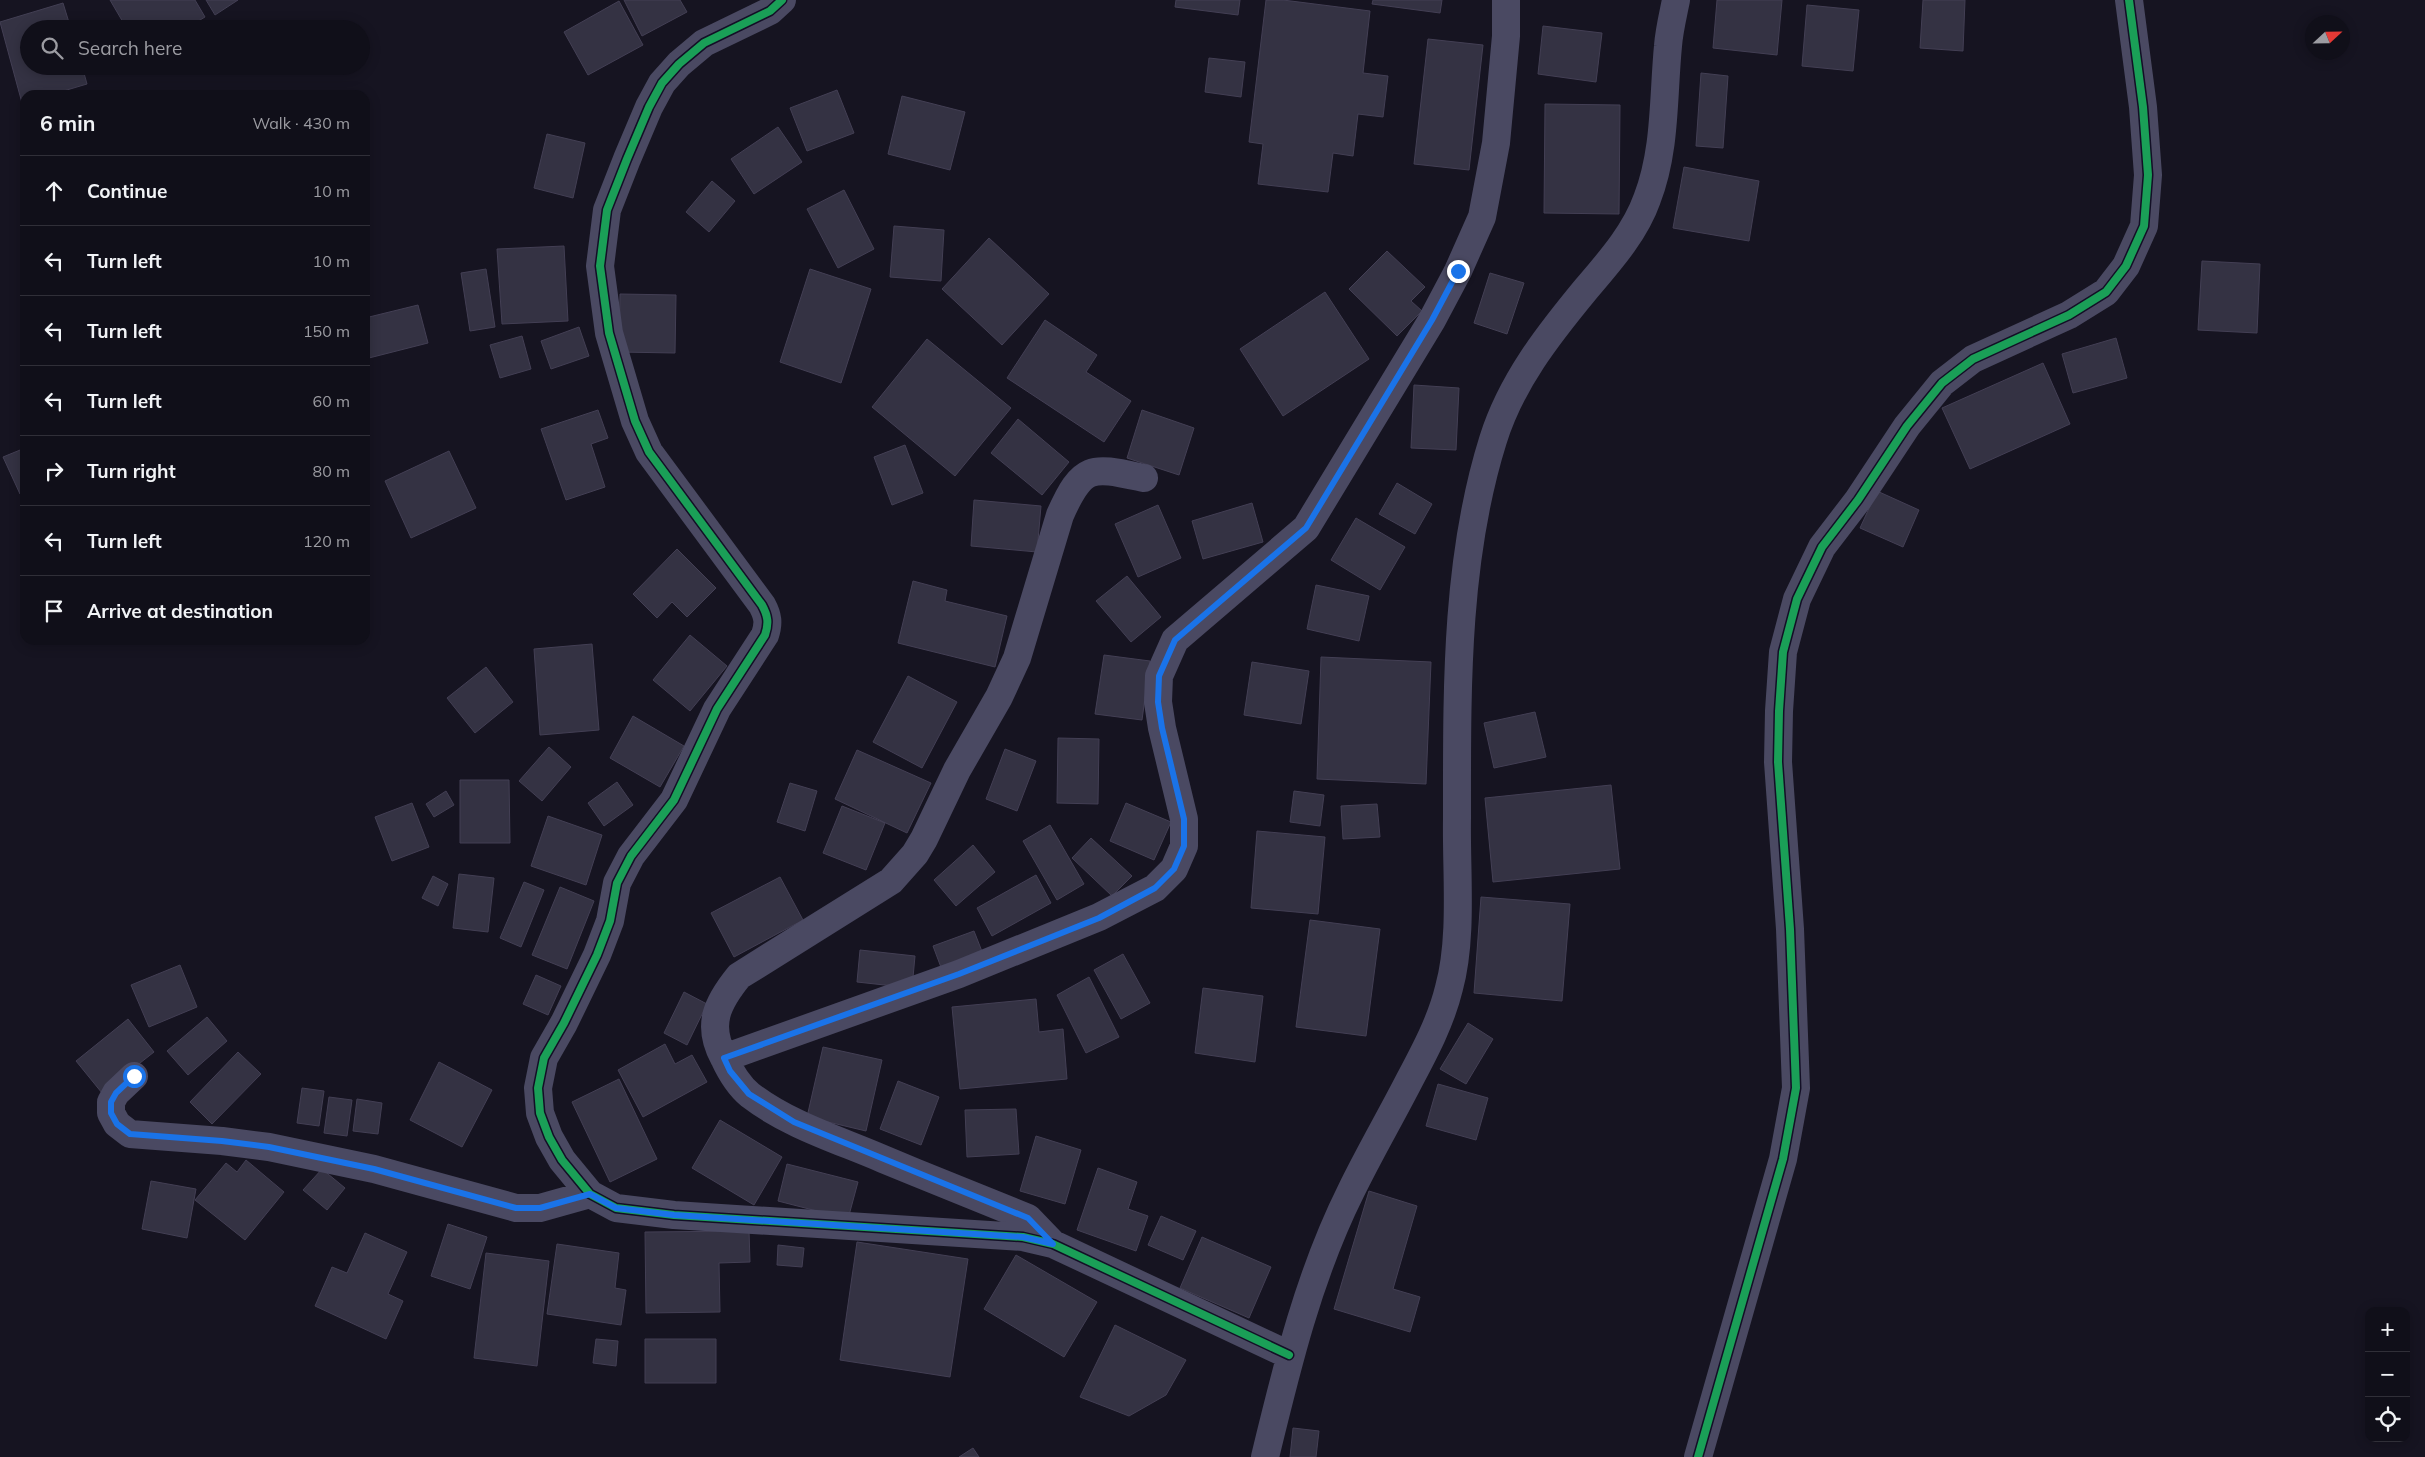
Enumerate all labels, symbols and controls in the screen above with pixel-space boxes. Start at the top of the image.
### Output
north arrow [2305,15,2350,60]
search box [20,20,370,75]
icon: search [38,34,66,62]
text: Search here [78,36,182,60]
text: 6 min [40,110,95,136]
text: Walk · 430 m [252,113,350,133]
icon: ahead [40,177,68,205]
text: Continue [87,179,167,203]
text: 10 m [313,181,350,201]
icon: left [40,247,68,275]
text: Turn left [87,249,162,273]
text: 10 m [313,251,350,271]
route end [1447,260,1470,283]
icon: left [40,317,68,345]
text: Turn left [87,319,162,343]
text: 150 m [303,321,350,341]
icon: left [40,387,68,415]
text: Turn left [87,389,162,413]
text: 60 m [313,391,350,411]
icon: right [40,457,68,485]
text: Turn right [87,459,176,483]
text: 80 m [313,461,350,481]
icon: left [40,527,68,555]
text: Turn left [87,529,162,553]
text: 120 m [303,531,350,551]
icon: arrive [40,597,68,625]
text: Arrive at destination [87,599,273,623]
route start [123,1065,146,1088]
map controls [2365,1307,2410,1442]
button: + [2365,1307,2410,1352]
button: − [2365,1352,2410,1397]
button: locate [2365,1397,2410,1442]

